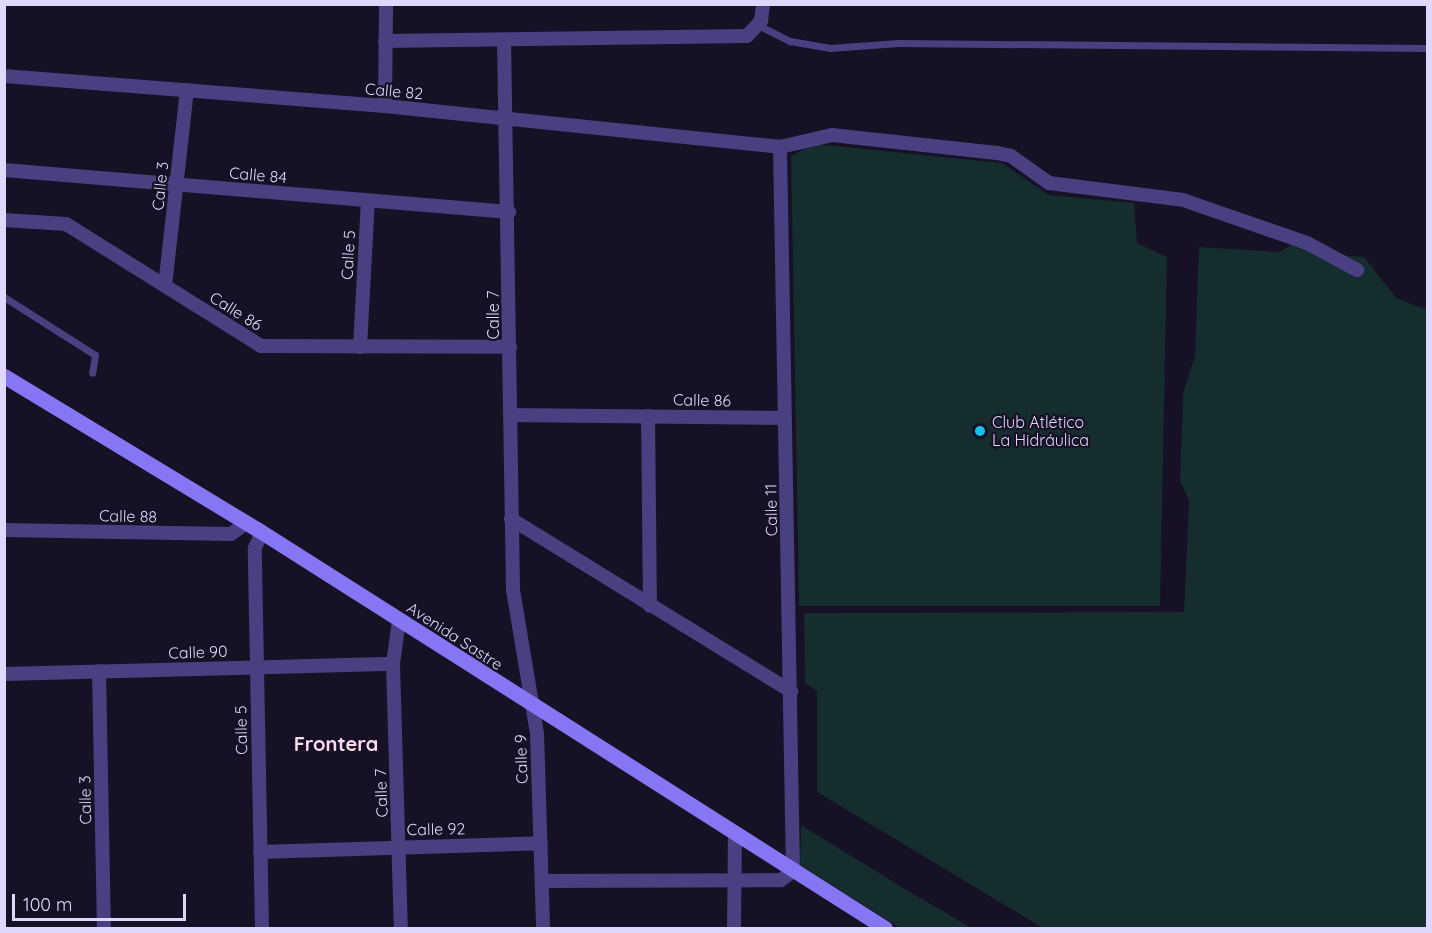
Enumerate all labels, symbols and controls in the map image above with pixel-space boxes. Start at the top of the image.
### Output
street label: Calle 82 [364,79,424,103]
street label: Calle 3 [148,161,172,211]
street label: Calle 84 [228,163,288,187]
street label: Calle 5 [337,230,359,280]
street label: Calle 86 [206,287,266,335]
street label: Calle 7 [483,291,503,339]
street label: Calle 86 [673,390,731,410]
place label: Club Atlético La Hidráulica [992,412,1089,450]
marker: Club Atlético La Hidráulica [973,424,987,438]
street label: Calle 11 [761,484,781,536]
street label: Calle 88 [99,506,157,526]
street label: Avenida Sastre [404,598,506,674]
street label: Calle 90 [168,641,228,663]
street label: Calle 5 [231,705,251,755]
district label: Frontera [294,731,378,755]
street label: Calle 9 [511,734,531,784]
street label: Calle 7 [371,768,391,818]
street label: Calle 3 [75,775,95,825]
street label: Calle 92 [407,819,465,839]
scale bar [15,882,189,920]
text: 100 m [23,893,72,916]

